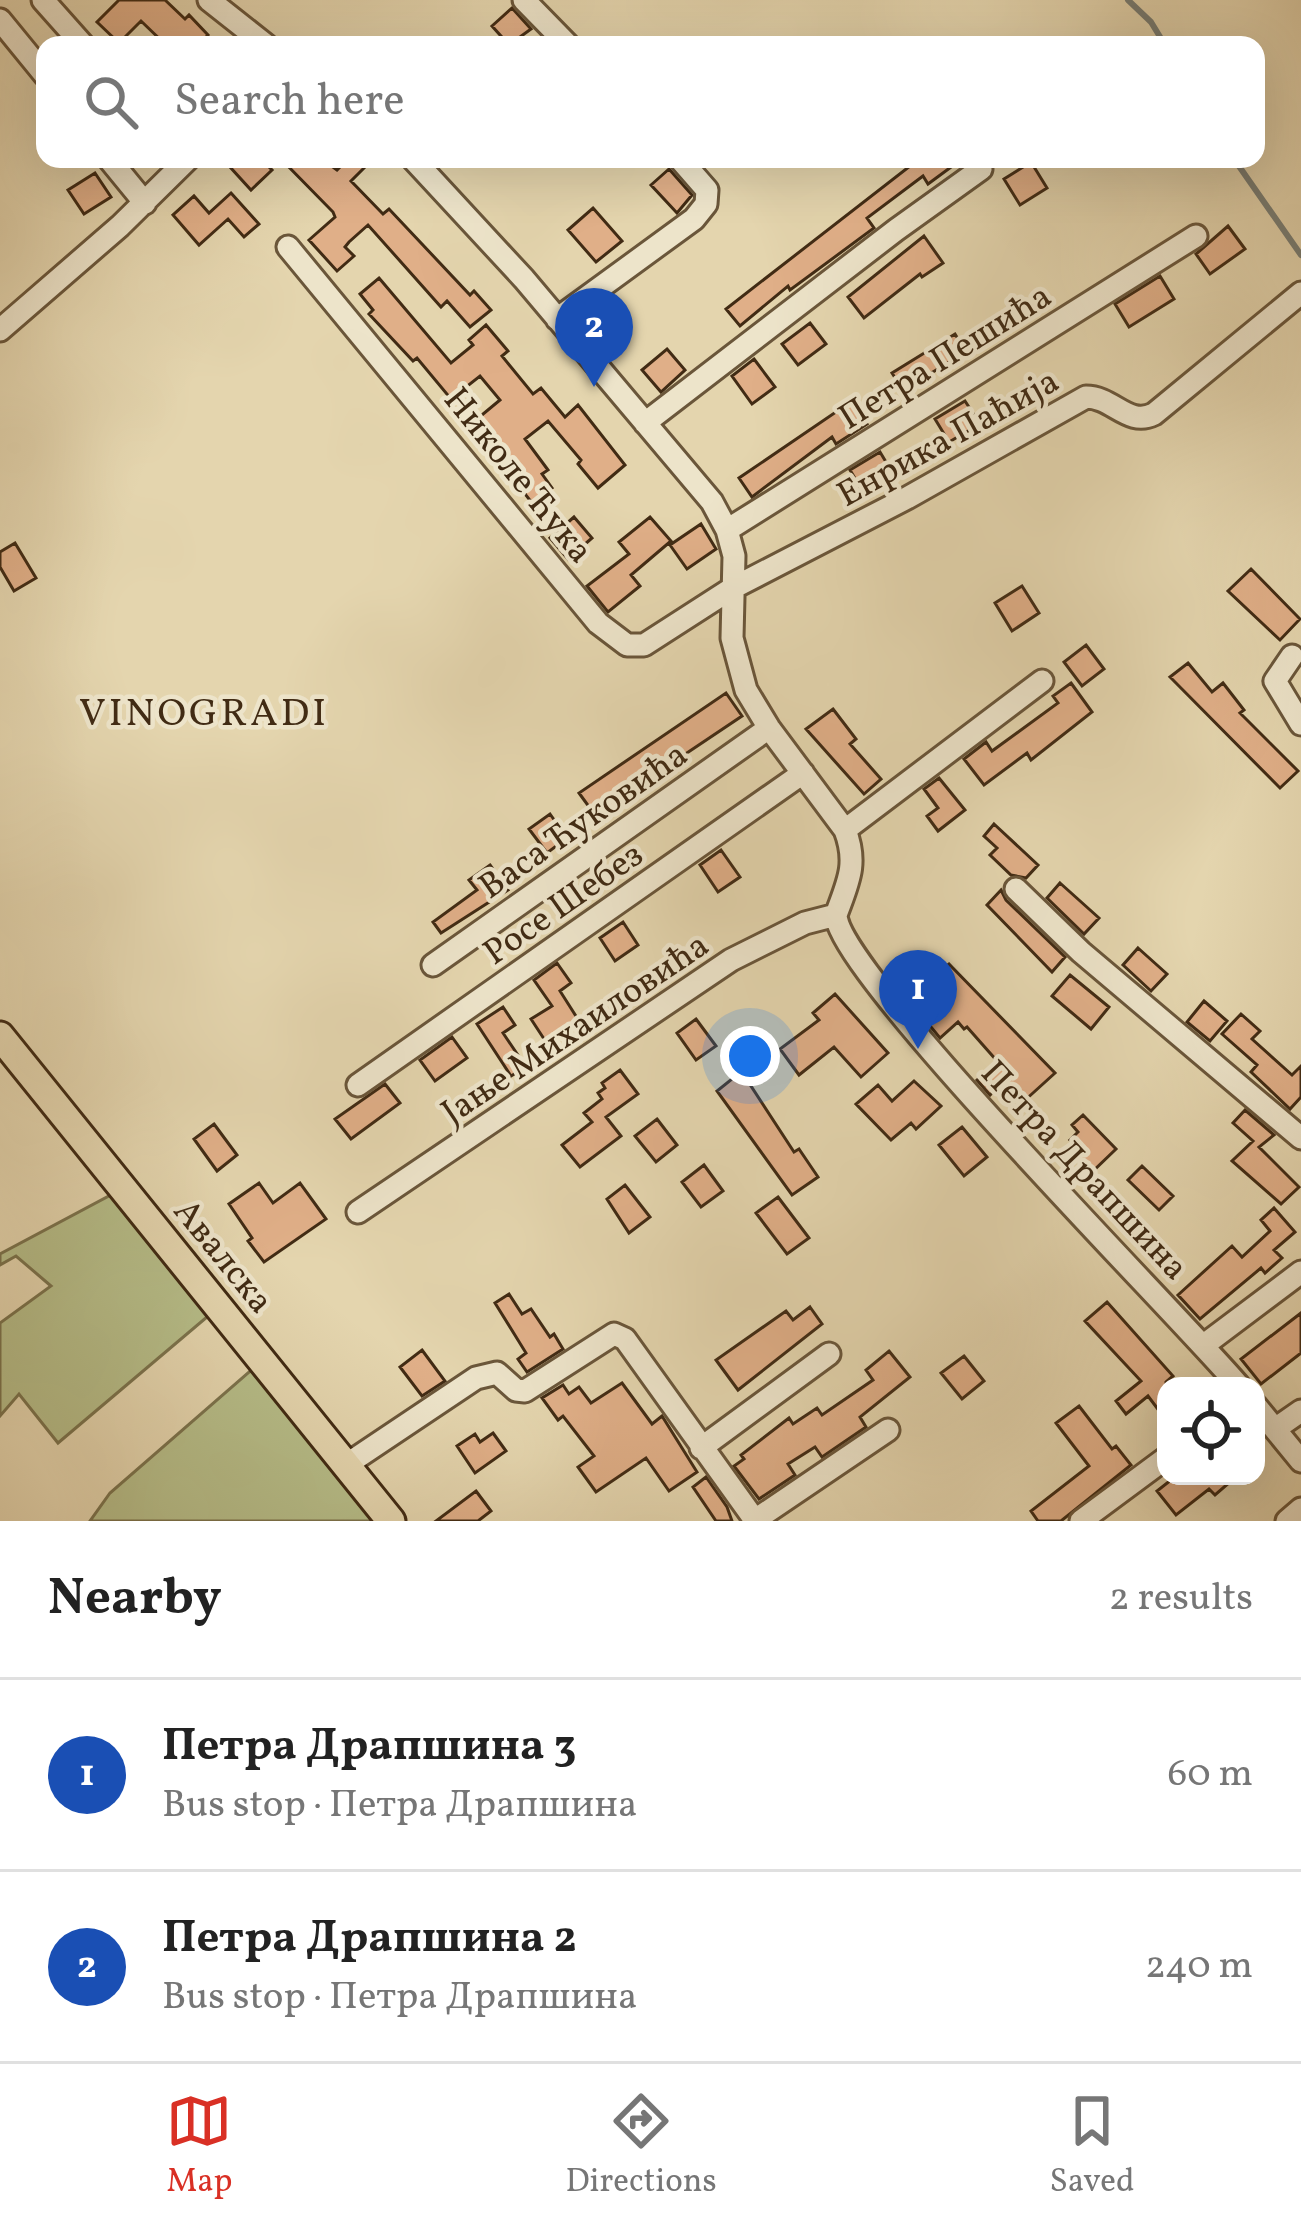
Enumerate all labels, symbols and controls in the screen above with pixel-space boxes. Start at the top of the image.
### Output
search box [36,36,1265,168]
icon: search [78,69,144,135]
text: Search here [174,71,405,134]
street label: Петра Пешића [830,273,1062,444]
pin: 2 [555,288,633,387]
street label: Енрика Паћија [829,358,1069,521]
street label: Николе Ћука [430,378,604,575]
district label: VINOGRADI [79,688,329,742]
street label: Васа Ћуковића [470,732,699,913]
street label: Росе Шебез [474,832,654,979]
street label: Јање Михаиловића [432,922,720,1139]
pin: 1 [879,950,957,1049]
your location [720,1026,780,1086]
street label: Петра Драпшина [968,1051,1198,1293]
street label: Авалска [160,1190,284,1325]
map controls [1157,1377,1265,1485]
button: locate [1157,1377,1265,1485]
text: Nearby [48,1564,222,1635]
text: 2 results [1109,1572,1253,1626]
text: Петра Драпшина 3 [162,1716,576,1779]
text: 1 [79,1748,95,1802]
text: 60 m [1168,1748,1253,1802]
text: Bus stop · Петра Драпшина [162,1779,638,1833]
text: Петра Драпшина 2 [162,1908,577,1971]
text: 2 [77,1940,97,1994]
text: 240 m [1145,1940,1253,1994]
text: Bus stop · Петра Драпшина [162,1971,638,2025]
tab: Map [166,2088,233,2206]
tab: Directions [565,2088,717,2206]
tab: Saved [1050,2088,1135,2206]

